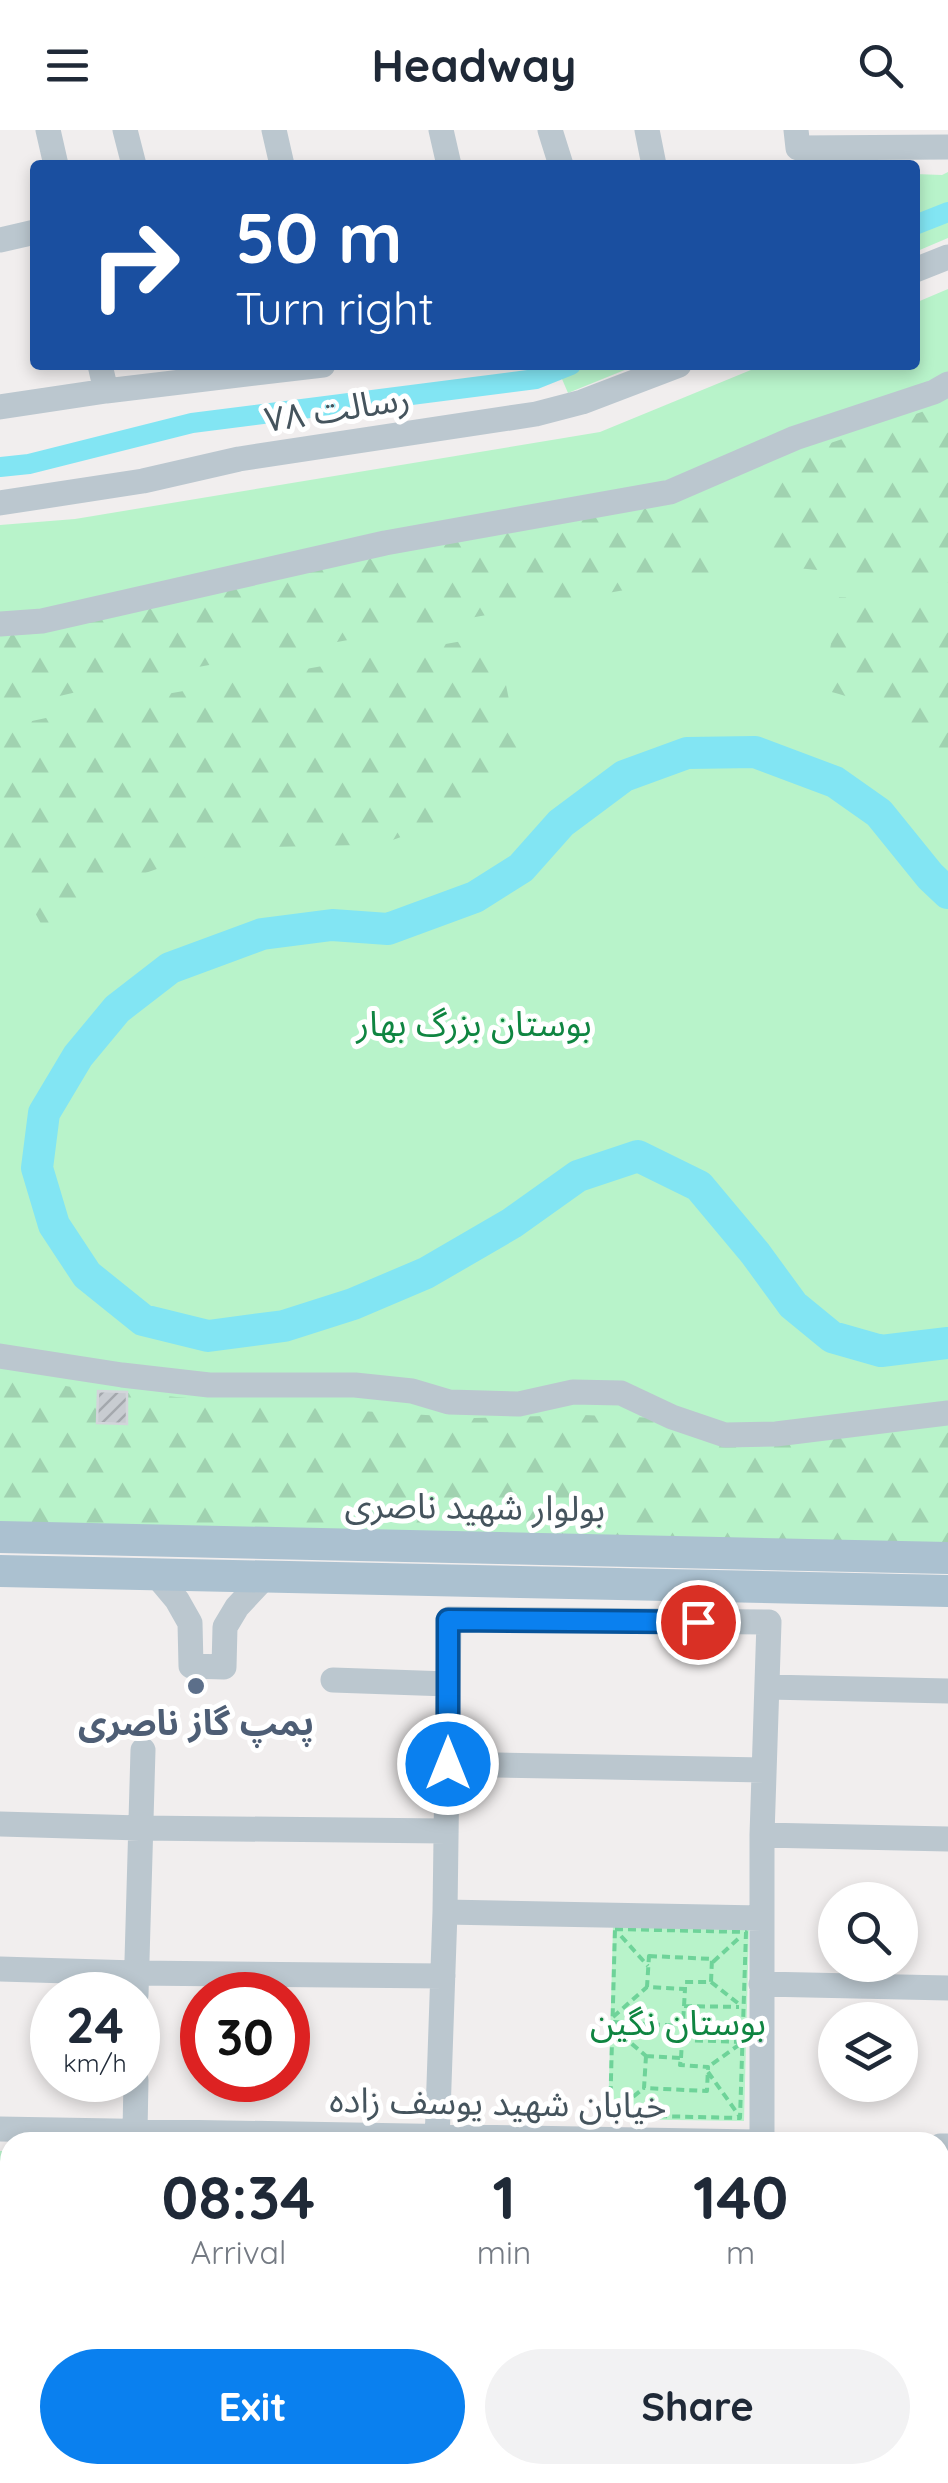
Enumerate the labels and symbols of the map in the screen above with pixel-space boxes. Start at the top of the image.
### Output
street label: رسالت ۷۸ [261,375,413,441]
park label: بوستان بزرگ بهار [355,1001,592,1045]
street label: بولوار شهید ناصری [344,1482,606,1530]
pin [656,1580,741,1665]
marker: پمپ گاز ناصری [185,1675,207,1697]
place label: پمپ گاز ناصری [78,1700,314,1748]
position arrow [396,1712,500,1816]
speed limit sign: 30 [180,1972,310,2102]
park label: بوستان نگین [590,2000,766,2044]
street label: خیابان شهید یوسف زاده [329,2077,667,2127]

